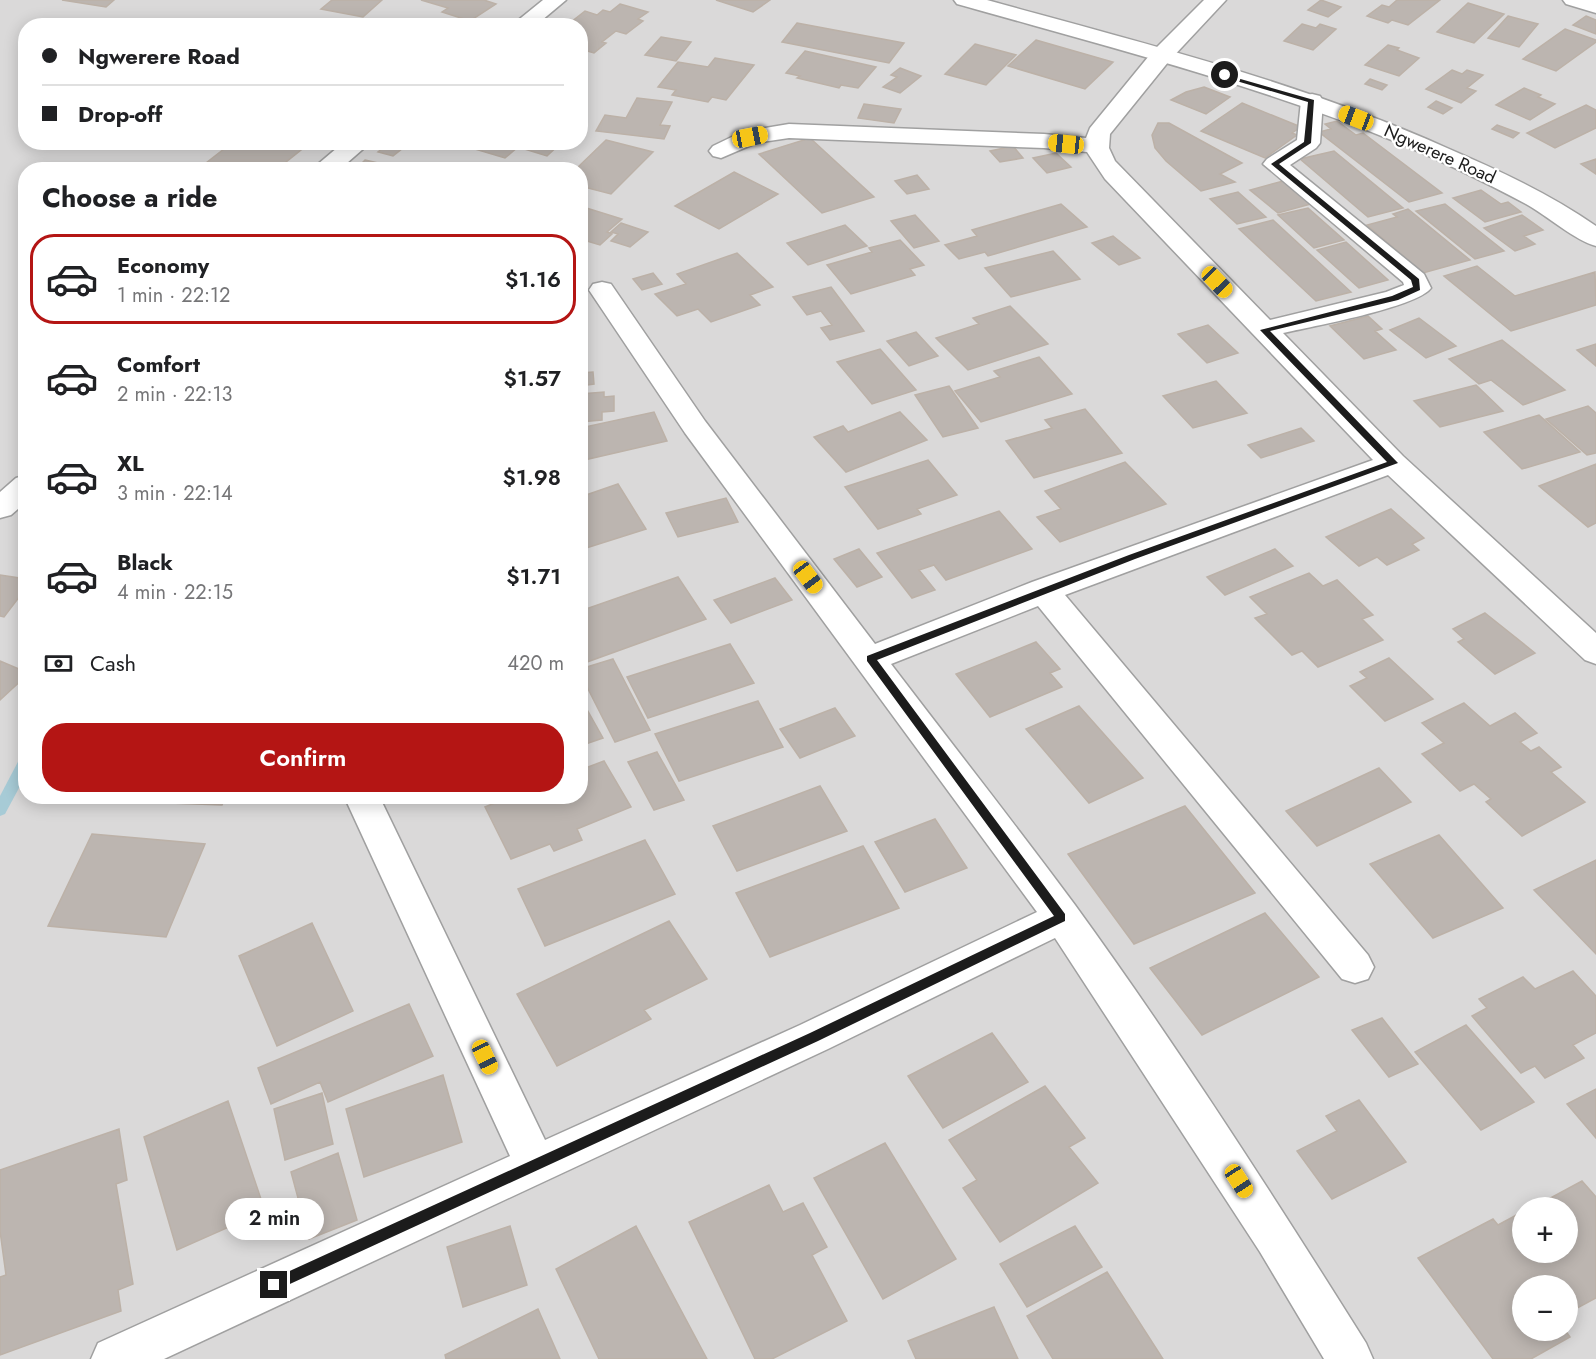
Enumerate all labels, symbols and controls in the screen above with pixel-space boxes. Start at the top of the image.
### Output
text: Ngwerere Road [78,40,240,72]
route start [1211,61,1238,88]
text: Drop-off [78,98,162,130]
car [1336,103,1376,133]
street label: Ngwerere Road [1380,118,1500,190]
car [731,125,769,149]
car [1047,133,1085,155]
text: Choose a ride [42,178,217,217]
text: Economy [117,249,209,281]
icon: car [45,252,99,306]
text: $1.16 [505,263,561,295]
car [1198,263,1236,301]
text: 1 min · 22:12 [117,281,230,310]
text: Comfort [117,348,200,380]
icon: car [45,351,99,405]
text: $1.57 [503,362,561,394]
text: 2 min · 22:13 [117,380,232,409]
text: XL [117,447,144,479]
icon: car [45,450,99,504]
text: $1.98 [503,461,561,493]
text: 3 min · 22:14 [117,479,233,508]
text: Black [117,546,173,578]
icon: car [45,549,99,603]
car [790,557,826,597]
text: $1.71 [506,560,561,592]
text: 4 min · 22:15 [117,578,233,607]
icon: cash [42,647,75,680]
text: Cash [90,647,136,679]
text: 420 m [507,649,564,678]
button: Confirm [42,723,564,792]
car [469,1037,501,1077]
car [1222,1161,1256,1201]
map controls [1512,1197,1578,1341]
button: + [1512,1197,1578,1263]
callout: 2 min [224,1198,324,1240]
text: 2 min [249,1204,300,1233]
route end [260,1271,287,1298]
button: − [1512,1275,1578,1341]

